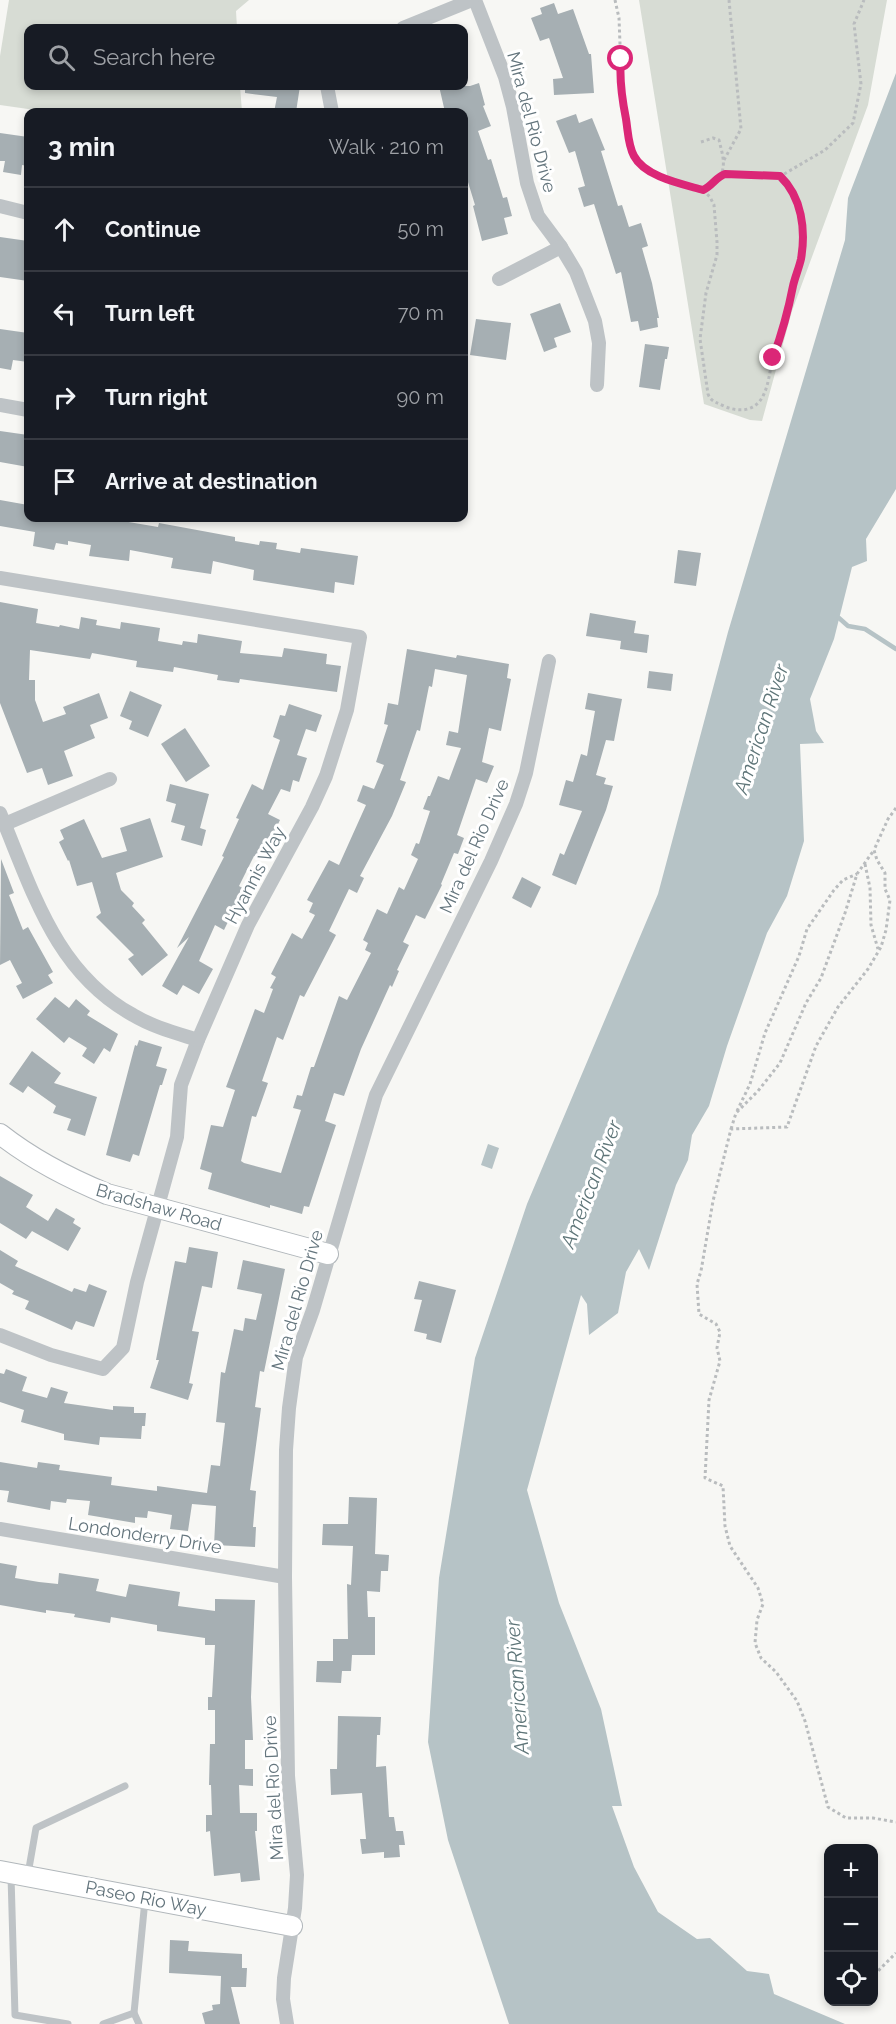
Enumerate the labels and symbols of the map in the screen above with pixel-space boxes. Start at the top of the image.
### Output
route start [607,45,633,71]
street label: Mira del Rio Drive [503,49,561,195]
route end [759,344,785,370]
water label: American River [728,660,794,798]
street label: Mira del Rio Drive [435,775,513,916]
street label: Hyannis Way [221,822,290,927]
water label: American River [555,1116,627,1252]
street label: Bradshaw Road [94,1179,224,1235]
street label: Mira del Rio Drive [267,1227,327,1373]
street label: Londonderry Drive [67,1512,224,1558]
water label: American River [500,1618,534,1756]
street label: Mira del Rio Drive [259,1715,287,1861]
street label: Paseo Rio Way [84,1876,209,1920]

